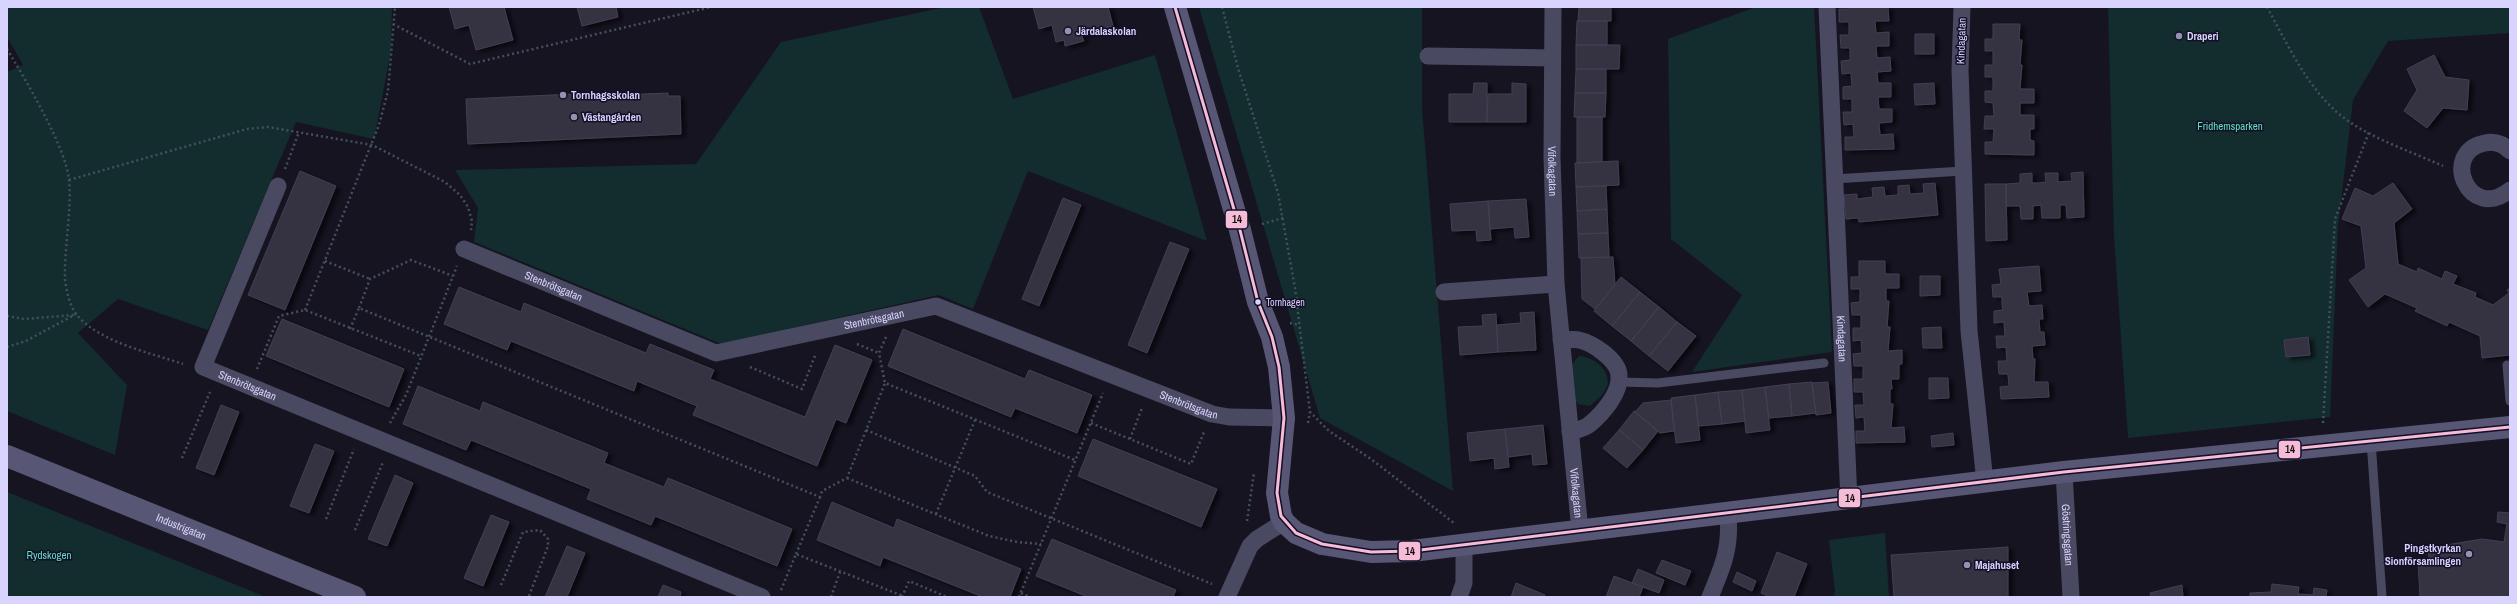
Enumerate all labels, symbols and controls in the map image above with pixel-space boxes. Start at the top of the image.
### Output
street label: Kindagatan [1953,18,1969,64]
place label: Järdalaskolan [1076,24,1136,38]
marker: Järdalaskolan [1063,26,1073,36]
place label: Draperi [2187,29,2219,43]
marker: Draperi [2174,31,2184,41]
place label: Tornhagsskolan [571,88,640,102]
marker: Tornhagsskolan [558,90,568,100]
place label: Västangården [582,110,641,124]
marker: Västangården [569,112,579,122]
park label: Fridhemsparken [2197,119,2263,133]
street label: Vifolkagatan [1545,146,1560,196]
line badge: 14 [1225,210,1248,229]
text: 14 [1232,212,1242,226]
street label: Stenbrötsgatan [523,268,585,304]
place label: Tornhagen [1266,296,1305,309]
marker: Tornhagen [1253,297,1263,307]
street label: Stenbrötsgatan [842,306,905,333]
street label: Kindagatan [1834,315,1850,362]
street label: Stenbrötsgatan [216,367,278,403]
street label: Stenbrötsgatan [1158,387,1219,422]
line badge: 14 [2278,440,2301,459]
text: 14 [2285,442,2295,456]
street label: Vifolkagatan [1567,467,1586,519]
line badge: 14 [1838,488,1861,508]
text: 14 [1845,491,1855,505]
street label: Göstringsgatan [2059,504,2076,566]
street label: Industrigatan [154,510,208,543]
line badge: 14 [1398,541,1421,561]
place label: Pingstkyrkan Sionförsamlingen [2385,541,2461,568]
text: 14 [1405,544,1415,558]
park label: Rydskogen [26,548,72,562]
marker: Pingstkyrkan Sionförsamlingen [2464,549,2474,559]
place label: Majahuset [1975,558,2019,572]
marker: Majahuset [1962,560,1972,570]

